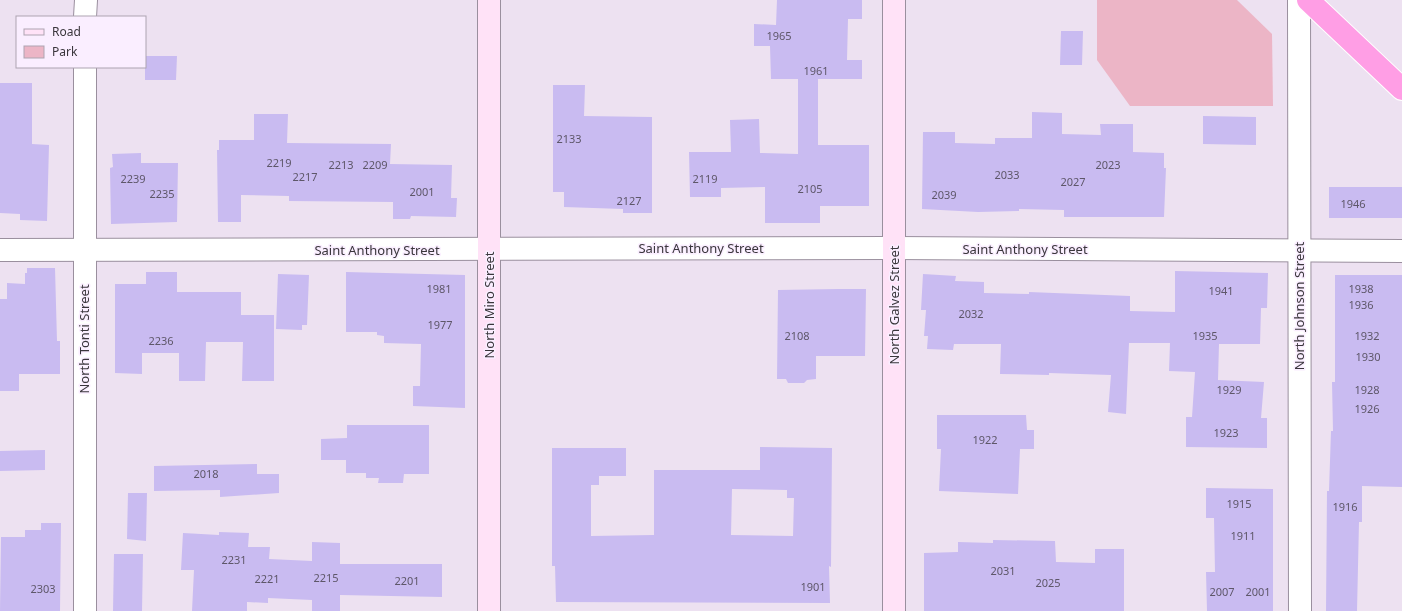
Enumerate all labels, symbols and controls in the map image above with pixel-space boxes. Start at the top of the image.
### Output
legend [16,16,146,68]
text: Road [52,23,81,40]
house number: 1965 [766,28,792,43]
text: Park [52,43,78,60]
house number: 1961 [803,63,829,78]
house number: 2133 [556,131,582,146]
house number: 2219 [266,155,292,170]
house number: 2213 [328,157,354,172]
house number: 2209 [362,157,388,172]
house number: 2023 [1095,157,1121,172]
house number: 2033 [994,167,1020,182]
house number: 2217 [292,169,318,184]
house number: 2239 [120,171,146,186]
house number: 2119 [692,171,718,186]
house number: 2027 [1060,174,1086,189]
house number: 2105 [797,181,823,196]
house number: 2001 [409,184,435,199]
house number: 2235 [149,186,175,201]
house number: 2039 [931,187,957,202]
house number: 2127 [616,193,642,208]
house number: 1946 [1340,196,1366,211]
street label: Saint Anthony Street [638,239,764,257]
street label: Saint Anthony Street [962,240,1088,258]
street label: Saint Anthony Street [314,241,440,259]
street label: North Johnson Street [1290,241,1308,370]
street label: North Galvez Street [885,245,903,364]
street label: North Miro Street [480,251,498,359]
house number: 1981 [426,281,452,296]
house number: 1938 [1348,281,1374,296]
house number: 1941 [1208,283,1234,298]
street label: North Tonti Street [75,284,93,394]
house number: 1936 [1348,297,1374,312]
house number: 2032 [958,306,984,321]
house number: 1977 [427,317,453,332]
house number: 2108 [784,328,810,343]
house number: 1935 [1192,328,1218,343]
house number: 1932 [1354,328,1380,343]
house number: 2236 [148,333,174,348]
house number: 1930 [1355,349,1381,364]
house number: 1929 [1216,382,1242,397]
house number: 1928 [1354,382,1380,397]
house number: 1926 [1354,401,1380,416]
house number: 1923 [1213,425,1239,440]
house number: 1922 [972,432,998,447]
house number: 2018 [193,466,219,481]
house number: 1915 [1226,496,1252,511]
house number: 1916 [1332,499,1358,514]
house number: 1911 [1230,528,1256,543]
house number: 2231 [221,552,247,567]
house number: 2031 [990,563,1016,578]
house number: 2215 [313,570,339,585]
house number: 2221 [254,571,280,586]
house number: 2201 [394,573,420,588]
house number: 2025 [1035,575,1061,590]
house number: 1901 [800,579,826,594]
house number: 2303 [30,581,56,596]
house number: 2007 [1209,584,1235,599]
house number: 2001 [1245,584,1271,599]

